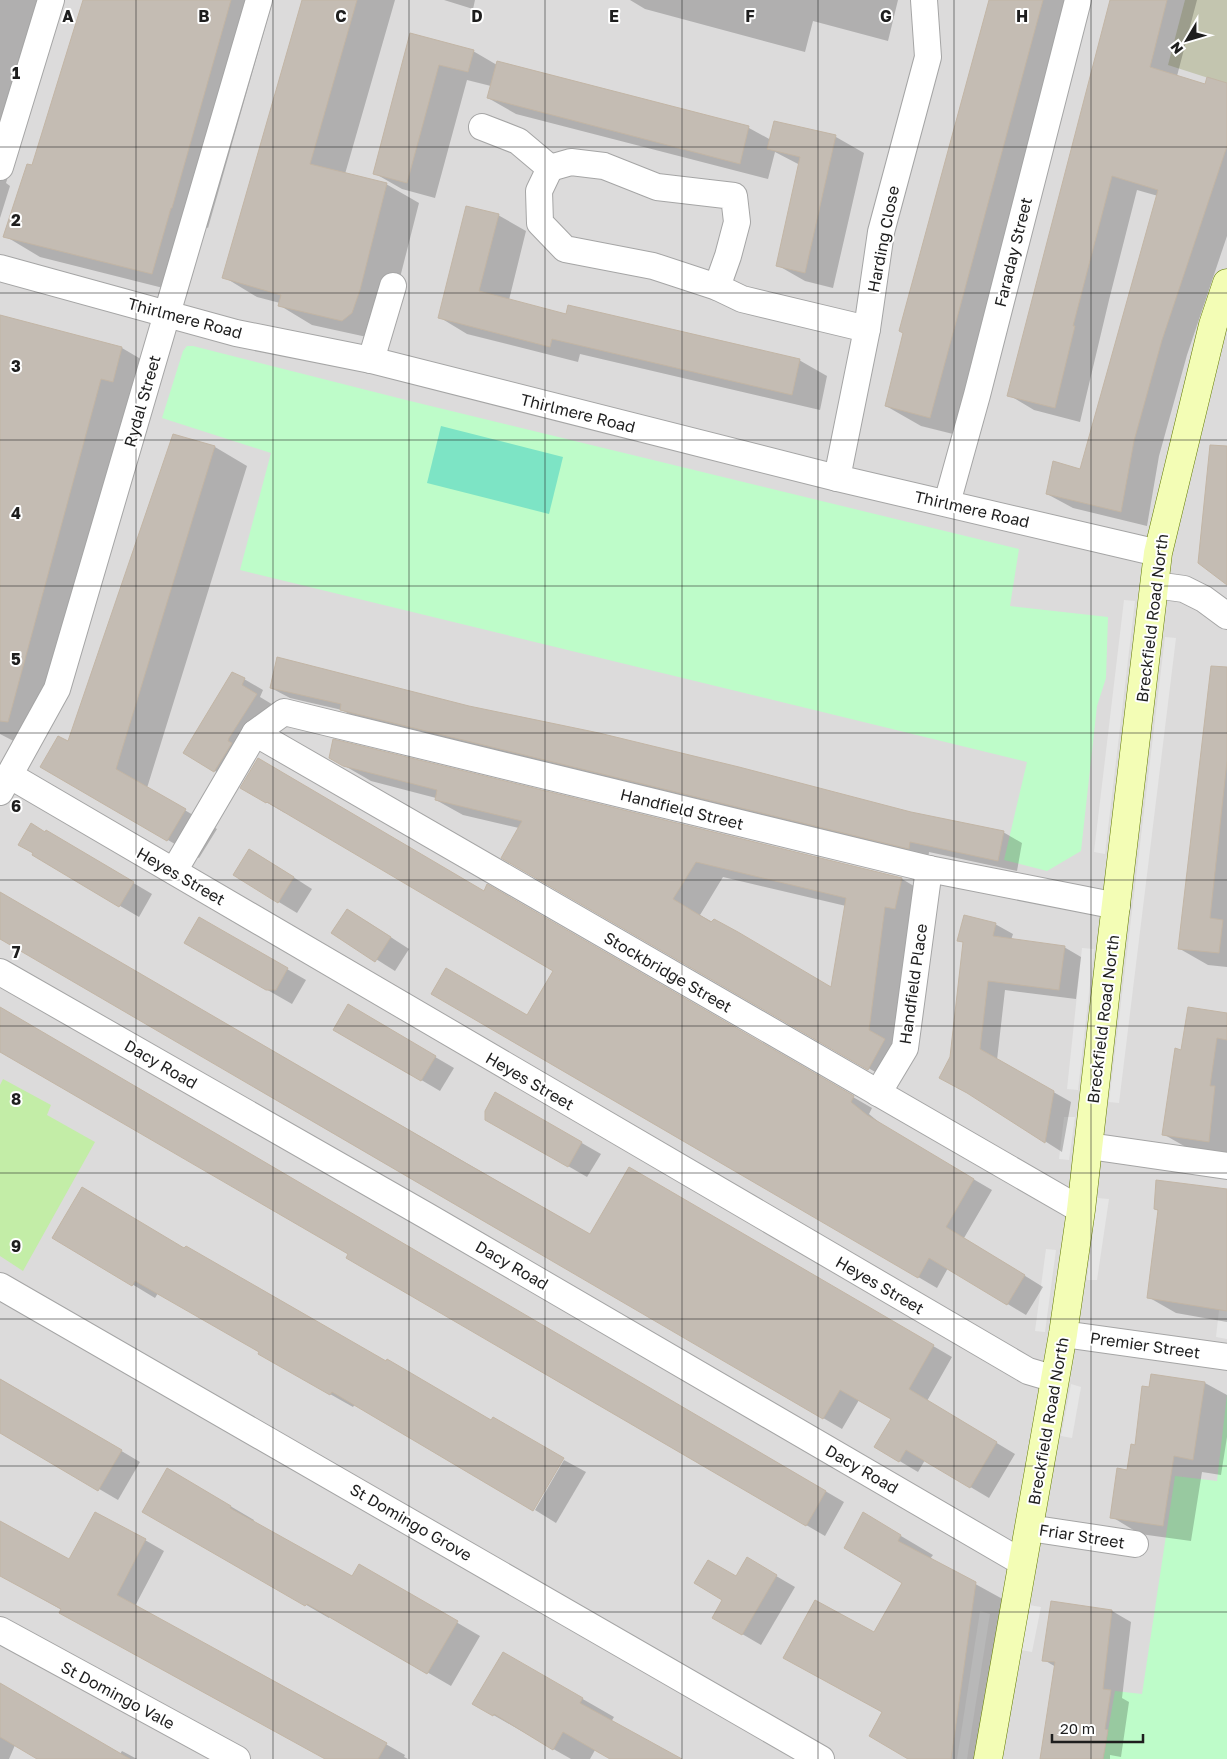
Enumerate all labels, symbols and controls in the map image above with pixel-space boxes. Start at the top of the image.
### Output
text: A [62,6,74,26]
text: B [198,6,210,26]
text: C [335,6,347,26]
text: D [471,6,483,26]
text: E [609,6,619,26]
text: F [745,6,755,26]
text: G [880,6,892,26]
text: H [1016,6,1028,26]
north arrow [1162,15,1212,65]
text: N [1166,39,1186,58]
text: 1 [12,63,20,83]
street label: Harding Close [863,184,903,294]
street label: Faraday Street [990,195,1036,309]
text: 2 [11,210,21,230]
street label: Thirlmere Road [126,293,244,343]
street label: Rydal Street [119,353,165,449]
text: 3 [11,356,21,376]
street label: Thirlmere Road [519,389,637,437]
street label: Thirlmere Road [913,486,1031,532]
text: 4 [11,503,21,523]
street label: Breckfield Road North [1132,533,1172,703]
text: 5 [11,649,21,669]
street label: Handfield Street [618,784,746,834]
text: 6 [11,796,21,816]
street label: Heyes Street [133,843,229,909]
street label: Handfield Place [895,922,931,1046]
street label: Stockbridge Street [600,927,736,1017]
street label: Breckfield Road North [1083,934,1123,1104]
text: 7 [12,942,21,962]
street label: Dacy Road [121,1035,201,1093]
street label: Heyes Street [482,1048,578,1114]
text: 8 [11,1089,21,1109]
text: 9 [11,1236,21,1256]
street label: Dacy Road [472,1236,552,1294]
street label: Heyes Street [832,1252,928,1318]
street label: Premier Street [1089,1327,1201,1363]
street label: Breckfield Road North [1023,1336,1073,1506]
street label: Dacy Road [822,1440,902,1498]
street label: St Domingo Grove [346,1479,476,1565]
street label: Friar Street [1038,1519,1126,1553]
street label: St Domingo Vale [58,1657,178,1733]
scale bar [1052,1712,1143,1744]
text: 20 m [1060,1719,1095,1737]

